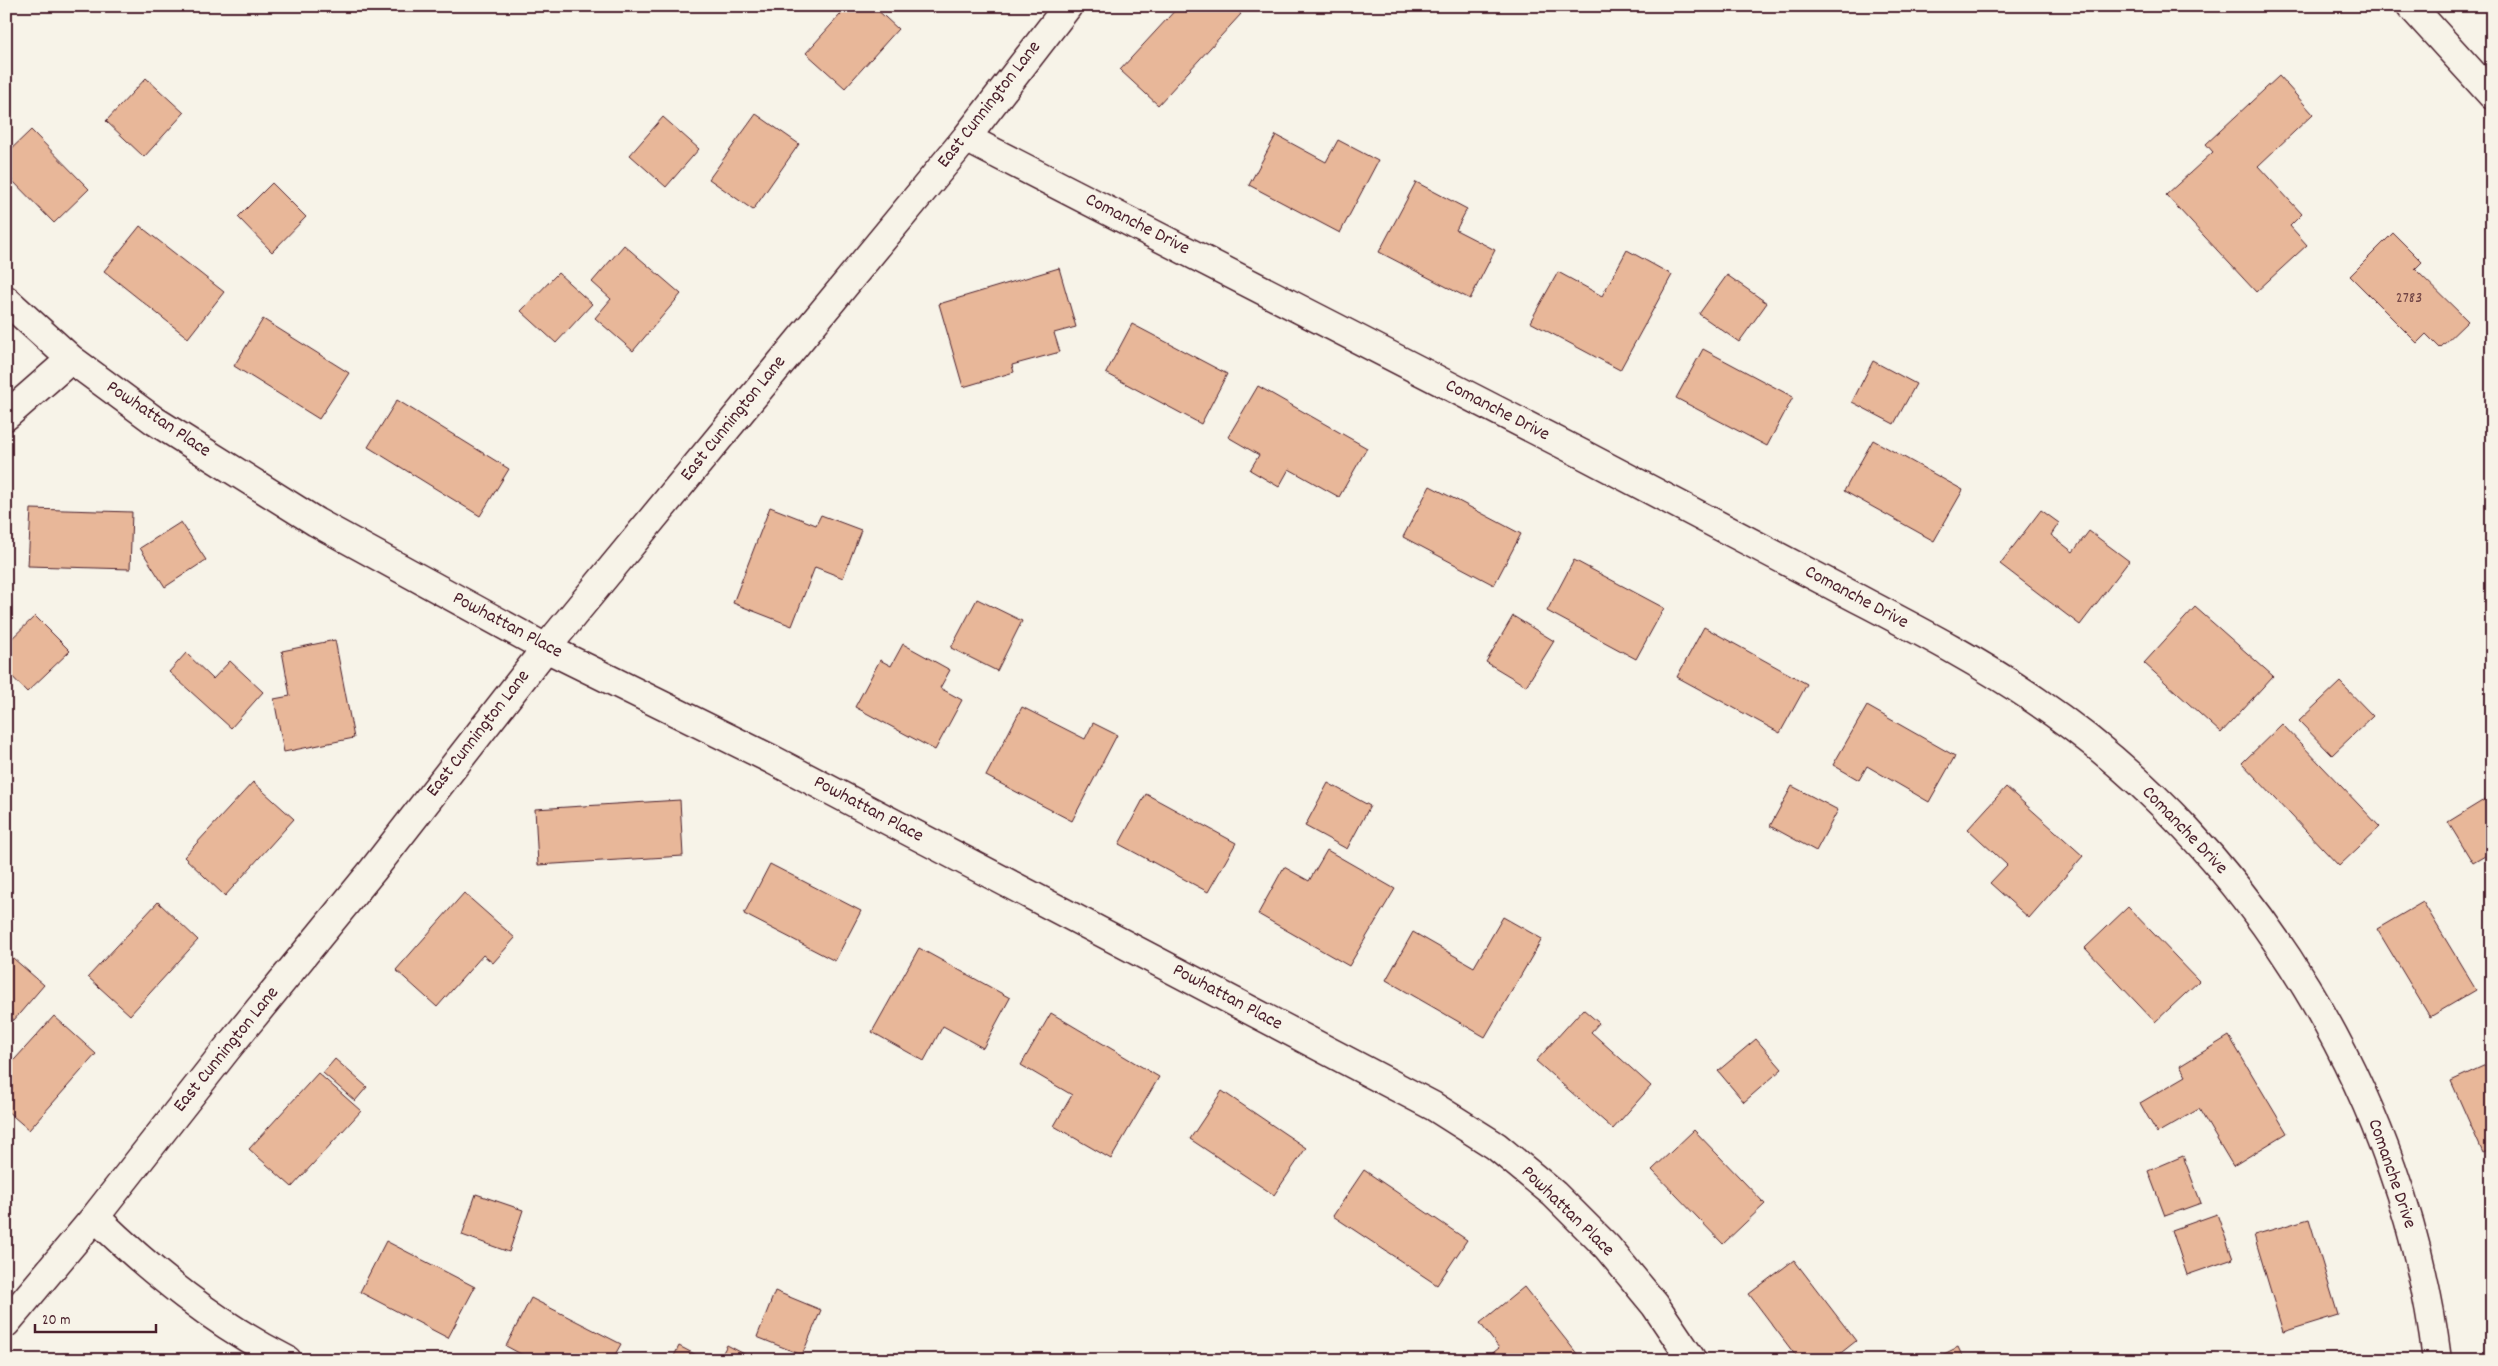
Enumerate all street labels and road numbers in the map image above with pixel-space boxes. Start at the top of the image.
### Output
street label: East Cunnington Lane [932,36,1048,174]
street label: Comanche Drive [1080,187,1194,263]
street label: East Cunnington Lane [675,350,793,488]
street label: Comanche Drive [1440,373,1554,449]
street label: Powhattan Place [100,375,216,465]
street label: Comanche Drive [1799,559,1913,637]
street label: Powhattan Place [447,586,567,666]
street label: East Cunnington Lane [421,665,537,803]
street label: Powhattan Place [808,770,928,850]
street label: Comanche Drive [2135,781,2233,881]
street label: Powhattan Place [1167,958,1287,1038]
street label: East Cunnington Lane [168,981,286,1119]
street label: Comanche Drive [2360,1116,2422,1232]
street label: Powhattan Place [1514,1160,1620,1264]

